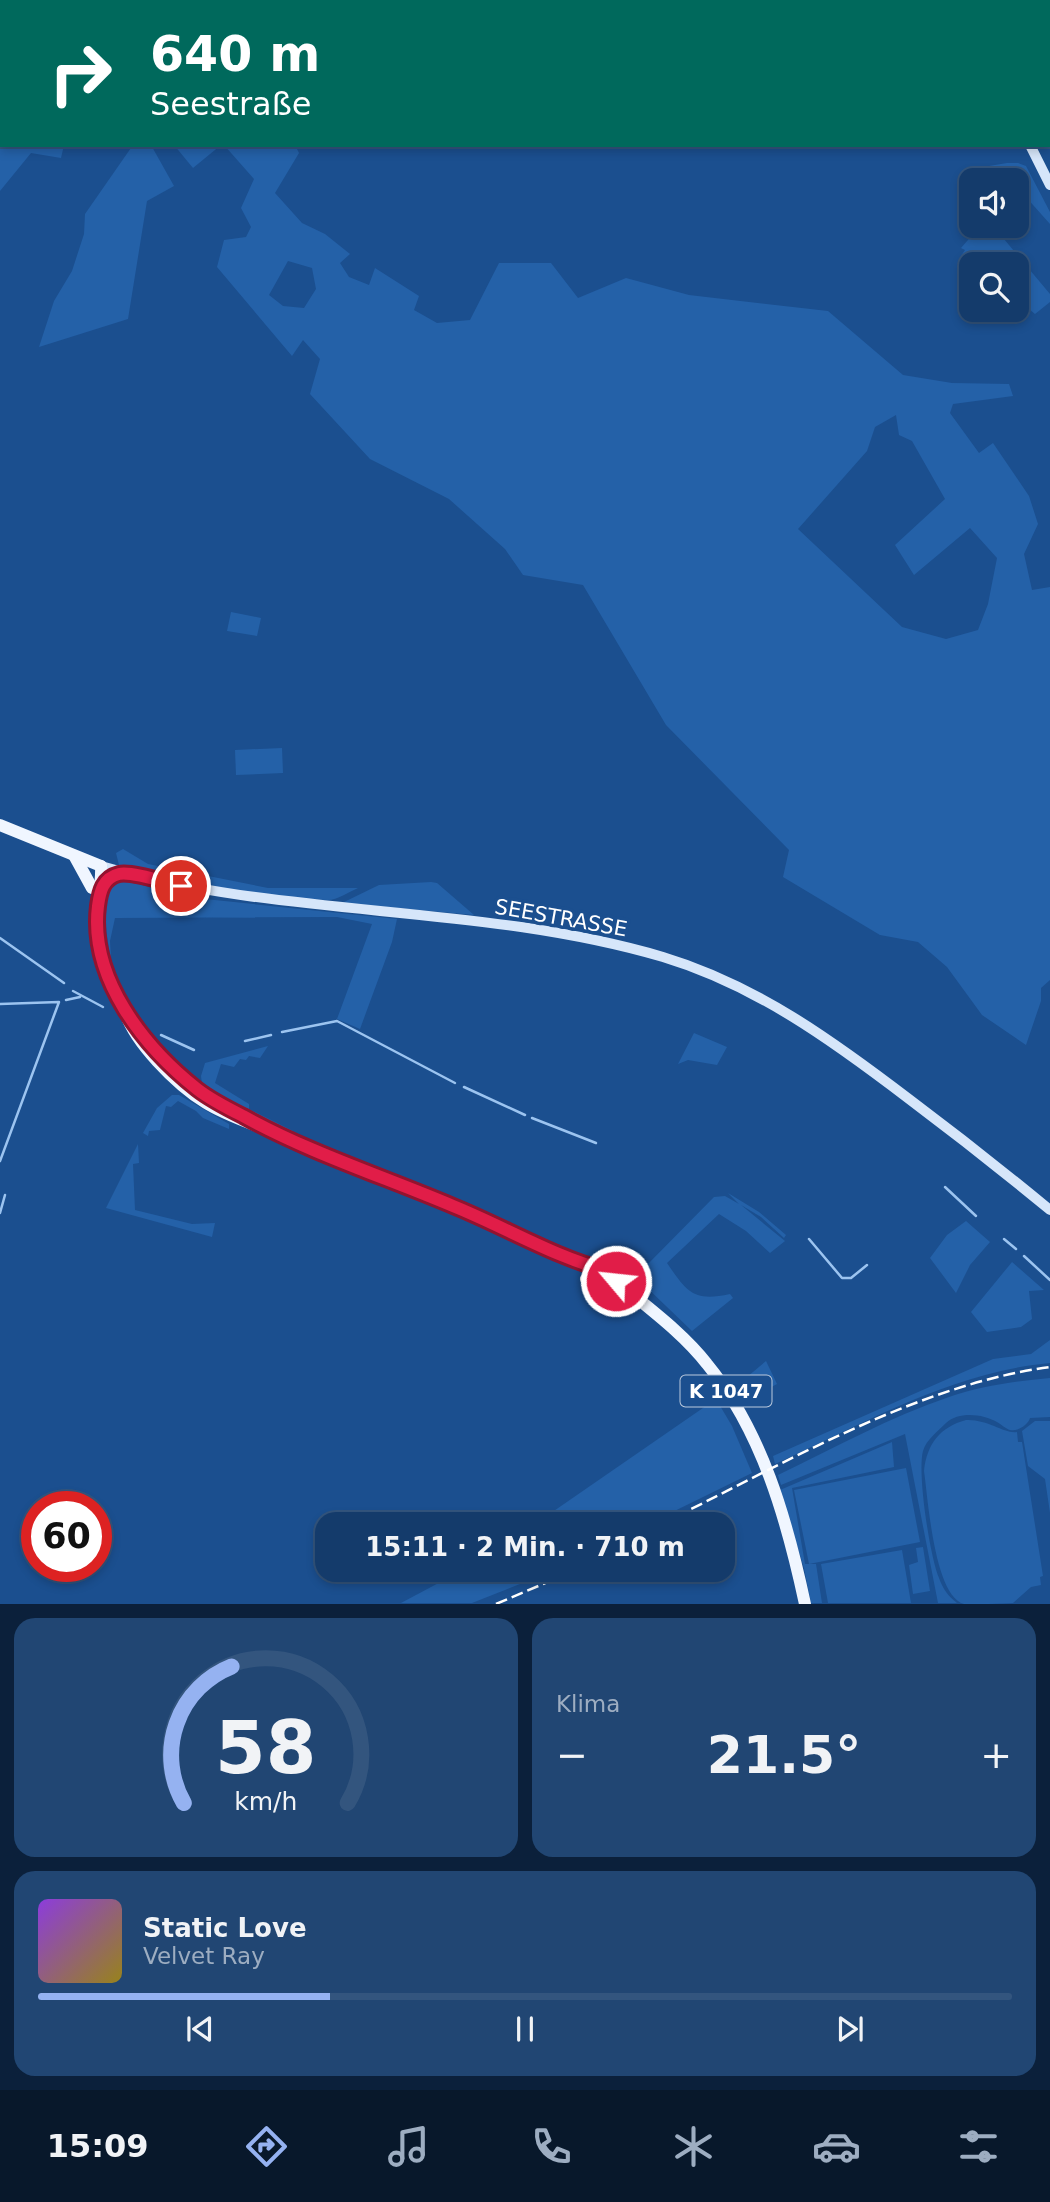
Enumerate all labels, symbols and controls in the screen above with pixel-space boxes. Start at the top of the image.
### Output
text: 640 m [150,26,320,83]
icon: right [35,28,126,119]
text: Seestraße [150,85,312,123]
map controls [959,168,1029,322]
button: sound [959,168,1029,238]
button: search [959,252,1029,322]
pin [151,856,211,916]
icon: arrive [162,867,200,905]
street label: SEESTRASSE [493,895,629,941]
position arrow [579,1244,653,1318]
road number: K 1047 [680,1376,772,1406]
speed limit sign: 60 [21,1491,112,1582]
text: 15:11 · 2 Min. · 710 m [365,1532,685,1562]
text: Klima [556,1691,620,1717]
text: 58 [215,1706,317,1791]
text: 21.5° [707,1725,861,1785]
text: − [556,1733,588,1777]
text: + [980,1733,1012,1777]
text: km/h [234,1787,298,1816]
text: Static Love [143,1913,307,1943]
text: Velvet Ray [143,1943,265,1969]
icon: previous [181,2010,219,2048]
icon: pause [506,2010,544,2048]
icon: next [831,2010,869,2048]
icon: directions [242,2122,291,2171]
icon: music [384,2122,433,2171]
icon: phone [527,2122,576,2171]
icon: climate [669,2122,718,2171]
icon: car [812,2122,861,2171]
icon: filters [954,2122,1003,2171]
text: 15:09 [47,2127,149,2165]

